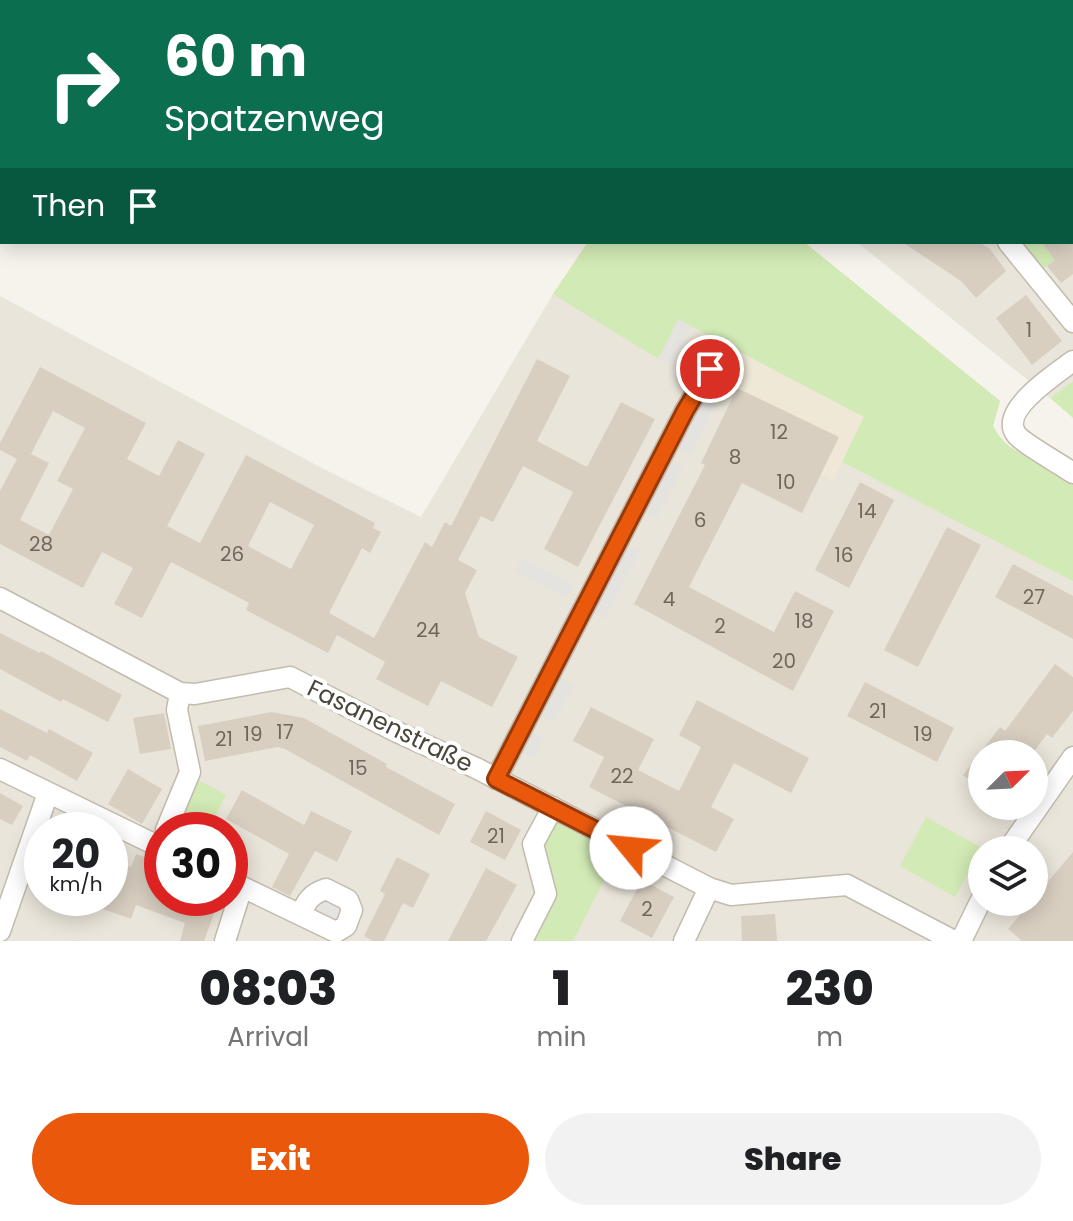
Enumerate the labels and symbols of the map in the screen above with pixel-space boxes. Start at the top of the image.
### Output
house number: 1 [1026,316,1032,344]
pin [676,335,744,403]
house number: 12 [770,418,788,446]
house number: 8 [729,443,741,471]
house number: 10 [777,468,795,496]
house number: 14 [858,497,876,525]
house number: 6 [694,506,706,534]
house number: 28 [29,530,53,558]
house number: 26 [220,540,244,568]
house number: 16 [834,541,854,569]
house number: 27 [1023,583,1045,611]
house number: 4 [663,585,675,613]
house number: 18 [794,607,814,635]
house number: 2 [714,612,726,640]
house number: 24 [416,616,440,644]
house number: 20 [772,647,796,675]
street label: Fasanenstraße [302,671,478,780]
house number: 21 [869,697,887,725]
house number: 17 [276,718,294,746]
house number: 19 [244,720,263,748]
house number: 19 [914,720,933,748]
house number: 21 [215,725,233,753]
north arrow [968,740,1048,820]
house number: 15 [349,754,367,782]
house number: 22 [611,762,634,790]
position arrow [589,806,673,890]
speed limit sign: 30 [144,812,248,916]
house number: 21 [487,822,505,850]
house number: 2 [641,895,653,923]

